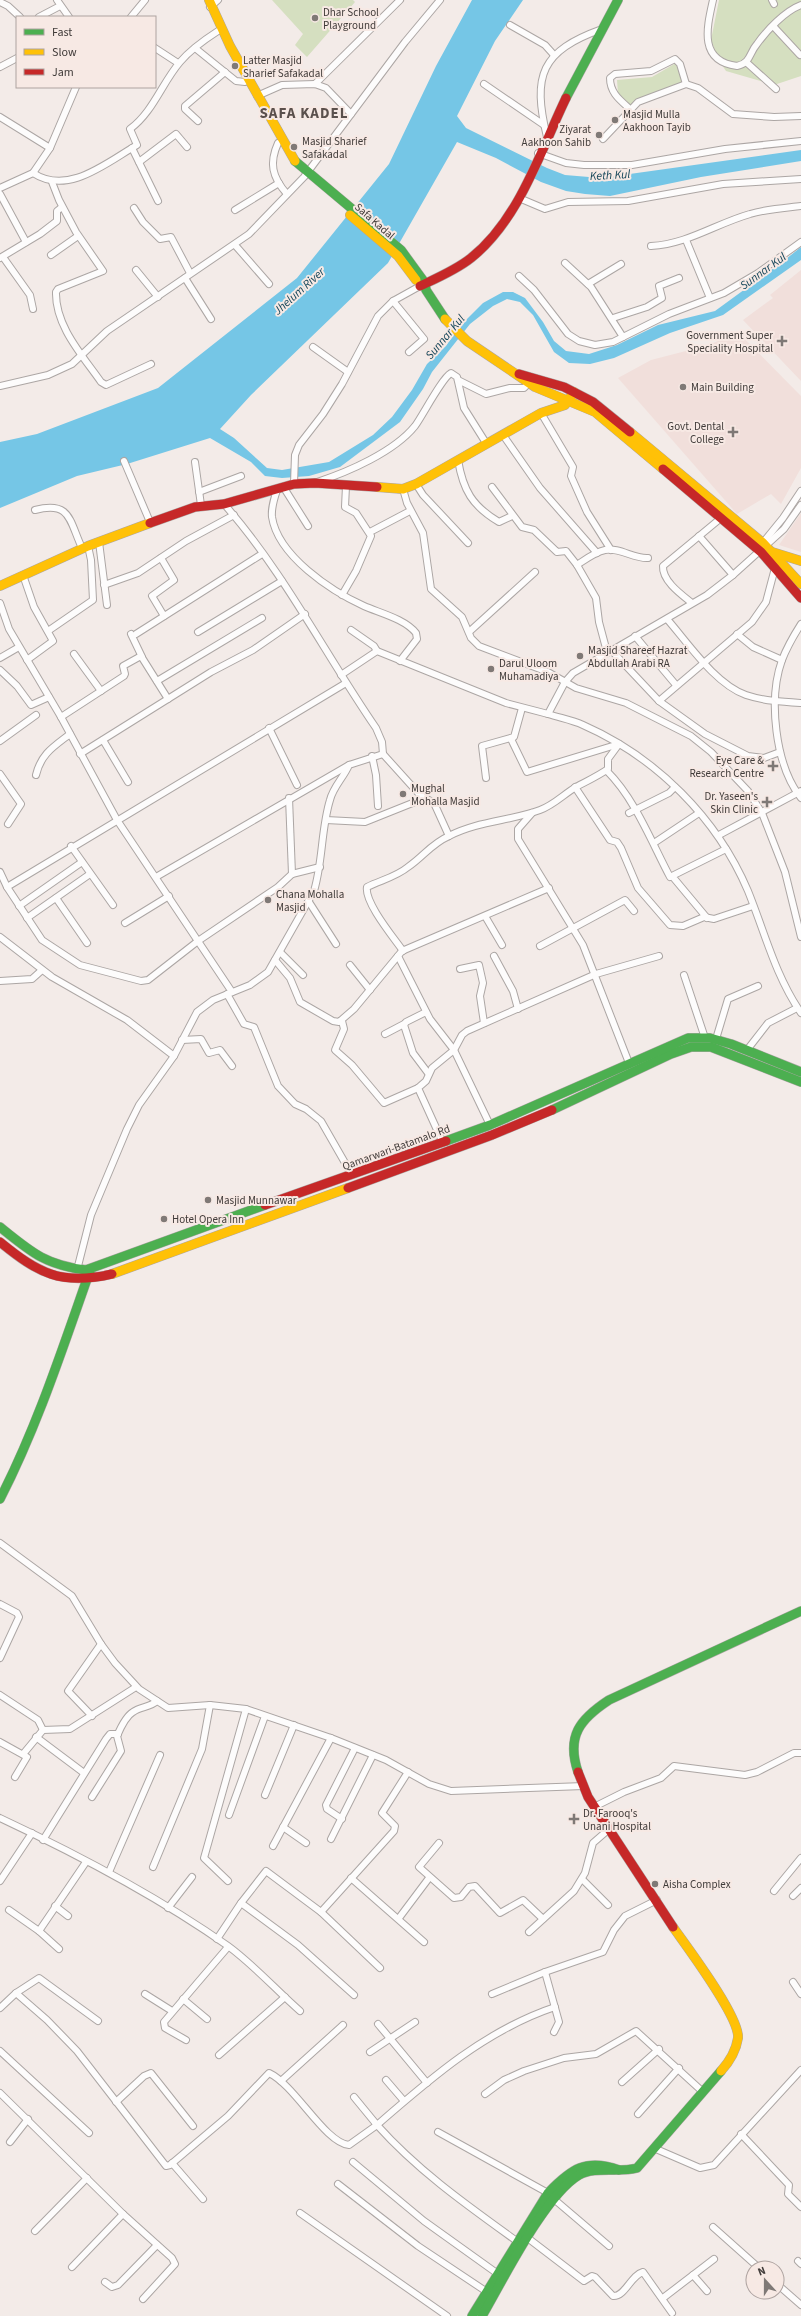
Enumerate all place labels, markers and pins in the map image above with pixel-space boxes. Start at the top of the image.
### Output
place label: Dhar School Playground [323,5,379,33]
marker: Dhar School Playground [310,13,320,23]
place label: Latter Masjid Sharief Safakadal [243,53,323,81]
marker: Latter Masjid Sharief Safakadal [230,61,240,71]
place label: Masjid Mulla Aakhoon Tayib [623,107,691,135]
marker: Masjid Mulla Aakhoon Tayib [610,115,620,125]
place label: Ziyarat Aakhoon Sahib [521,122,591,150]
marker: Ziyarat Aakhoon Sahib [594,130,604,140]
place label: Masjid Sharief Safakadal [302,134,367,162]
marker: Masjid Sharief Safakadal [289,142,299,152]
place label: Government Super Speciality Hospital [686,328,773,356]
marker: Government Super Speciality Hospital [776,335,788,347]
place label: Main Building [691,380,754,395]
marker: Main Building [678,382,688,392]
place label: Govt. Dental College [667,419,725,447]
marker: Govt. Dental College [727,426,739,438]
place label: Masjid Shareef Hazrat Abdullah Arabi RA [588,643,688,671]
marker: Masjid Shareef Hazrat Abdullah Arabi RA [575,651,585,661]
place label: Darul Uloom Muhamadiya [499,656,558,684]
marker: Darul Uloom Muhamadiya [486,664,496,674]
place label: Eye Care & Research Centre [689,753,765,781]
marker: Eye Care & Research Centre [767,760,779,772]
place label: Mughal Mohalla Masjid [411,781,480,809]
marker: Mughal Mohalla Masjid [398,789,408,799]
place label: Dr. Yaseen's Skin Clinic [704,789,758,817]
marker: Dr. Yaseen's Skin Clinic [761,796,773,808]
place label: Chana Mohalla Masjid [276,887,344,915]
marker: Chana Mohalla Masjid [263,895,273,905]
place label: Masjid Munnawar [216,1193,297,1208]
marker: Masjid Munnawar [203,1195,213,1205]
place label: Hotel Opera Inn [172,1212,244,1227]
marker: Hotel Opera Inn [159,1214,169,1224]
place label: Dr. Farooq's Unani Hospital [583,1806,651,1834]
marker: Dr. Farooq's Unani Hospital [568,1813,580,1825]
place label: Aisha Complex [663,1877,731,1892]
marker: Aisha Complex [650,1879,660,1889]

